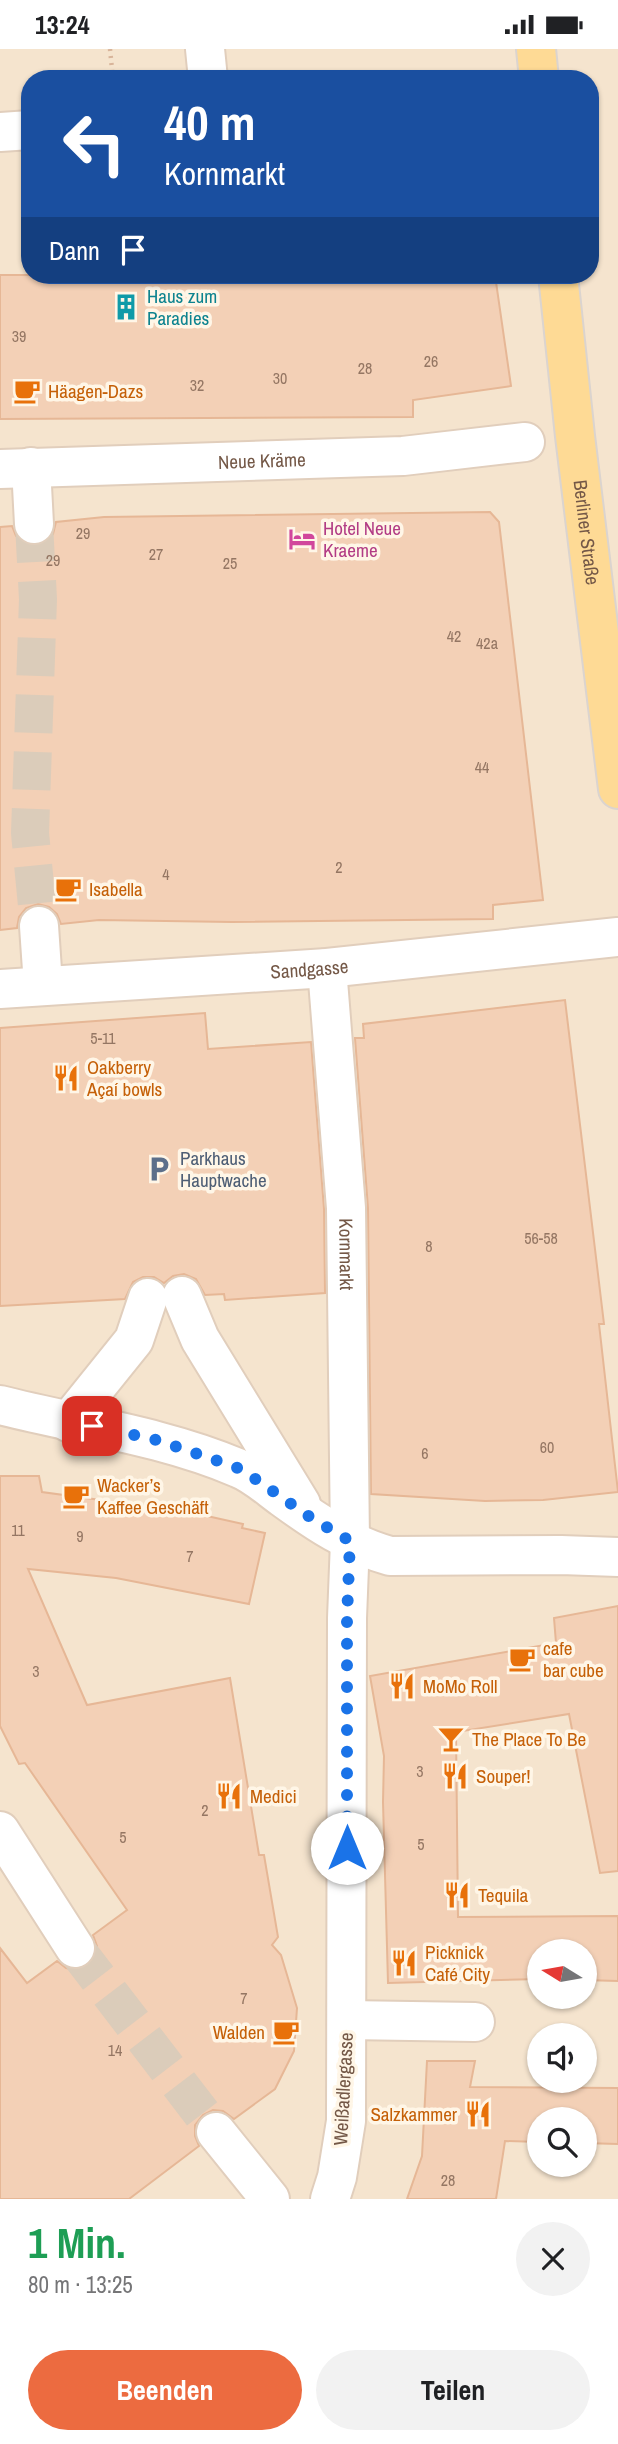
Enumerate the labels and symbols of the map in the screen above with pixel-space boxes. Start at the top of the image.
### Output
place label: Haus zum Paradies [147,283,217,331]
building icon: Haus zum Paradies [111,292,141,322]
house number: 39 [12,325,26,347]
house number: 26 [424,350,438,372]
house number: 28 [358,357,372,379]
house number: 30 [273,367,287,389]
house number: 32 [190,374,204,396]
cafe icon: Häagen-Dazs [12,376,42,406]
place label: Häagen-Dazs [48,378,143,404]
street label: Neue Kräme [218,446,306,475]
street label: Berliner Straße [567,478,606,586]
place label: Hotel Neue Kraeme [323,515,401,563]
house number: 29 [76,522,90,544]
hotel icon: Hotel Neue Kraeme [287,524,317,554]
house number: 27 [149,543,163,565]
house number: 29 [46,549,60,571]
house number: 25 [223,552,237,574]
house number: 42 [447,625,461,647]
house number: 42a [476,632,499,654]
house number: 44 [475,756,489,778]
house number: 2 [335,856,343,878]
house number: 4 [162,863,170,885]
cafe icon: Isabella [53,874,83,904]
place label: Isabella [89,876,143,902]
street label: Sandgasse [270,953,350,985]
house number: 5-11 [90,1027,116,1049]
place label: Oakberry Açaí bowls [86,1054,163,1102]
restaurant icon: Oakberry Açaí bowls [51,1063,81,1093]
place label: Parkhaus Hauptwache [180,1145,267,1193]
parking icon: Parkhaus Hauptwache [144,1154,174,1184]
street label: Kornmarkt [333,1218,360,1291]
house number: 56-58 [524,1227,558,1249]
house number: 8 [425,1235,433,1257]
pin [62,1396,122,1456]
house number: 60 [540,1436,554,1458]
house number: 6 [421,1442,429,1464]
place label: Wacker’s Kaffee Geschäft [97,1472,209,1520]
cafe icon: Wacker’s Kaffee Geschäft [61,1481,91,1511]
house number: 11 [11,1519,26,1541]
house number: 9 [76,1525,84,1547]
house number: 7 [186,1545,194,1567]
place label: cafe bar cube [543,1635,604,1683]
cafe icon: cafe bar cube [507,1644,537,1674]
house number: 3 [32,1660,40,1682]
restaurant icon: MoMo Roll [387,1671,417,1701]
place label: MoMo Roll [423,1673,497,1699]
bar icon: The Place To Be [436,1724,466,1754]
place label: The Place To Be [472,1726,586,1752]
house number: 3 [416,1760,424,1782]
restaurant icon: Souper! [440,1761,470,1791]
place label: Souper! [476,1763,531,1789]
restaurant icon: Medici [214,1781,244,1811]
place label: Medici [250,1783,297,1809]
house number: 2 [201,1799,209,1821]
position arrow [310,1811,384,1885]
house number: 5 [119,1826,127,1848]
house number: 5 [417,1833,425,1855]
restaurant icon: Tequila [442,1880,472,1910]
place label: Tequila [478,1882,529,1908]
place label: Picknick Café City [425,1939,490,1987]
north arrow [527,1939,597,2009]
restaurant icon: Picknick Café City [389,1948,419,1978]
house number: 7 [240,1987,248,2009]
cafe icon: Walden [271,2017,301,2047]
place label: Walden [213,2019,265,2045]
street label: Weißadlergasse [327,2032,359,2146]
house number: 14 [108,2039,122,2061]
restaurant icon: Salzkammer [463,2099,493,2129]
place label: Salzkammer [370,2101,458,2127]
house number: 28 [441,2169,455,2191]

